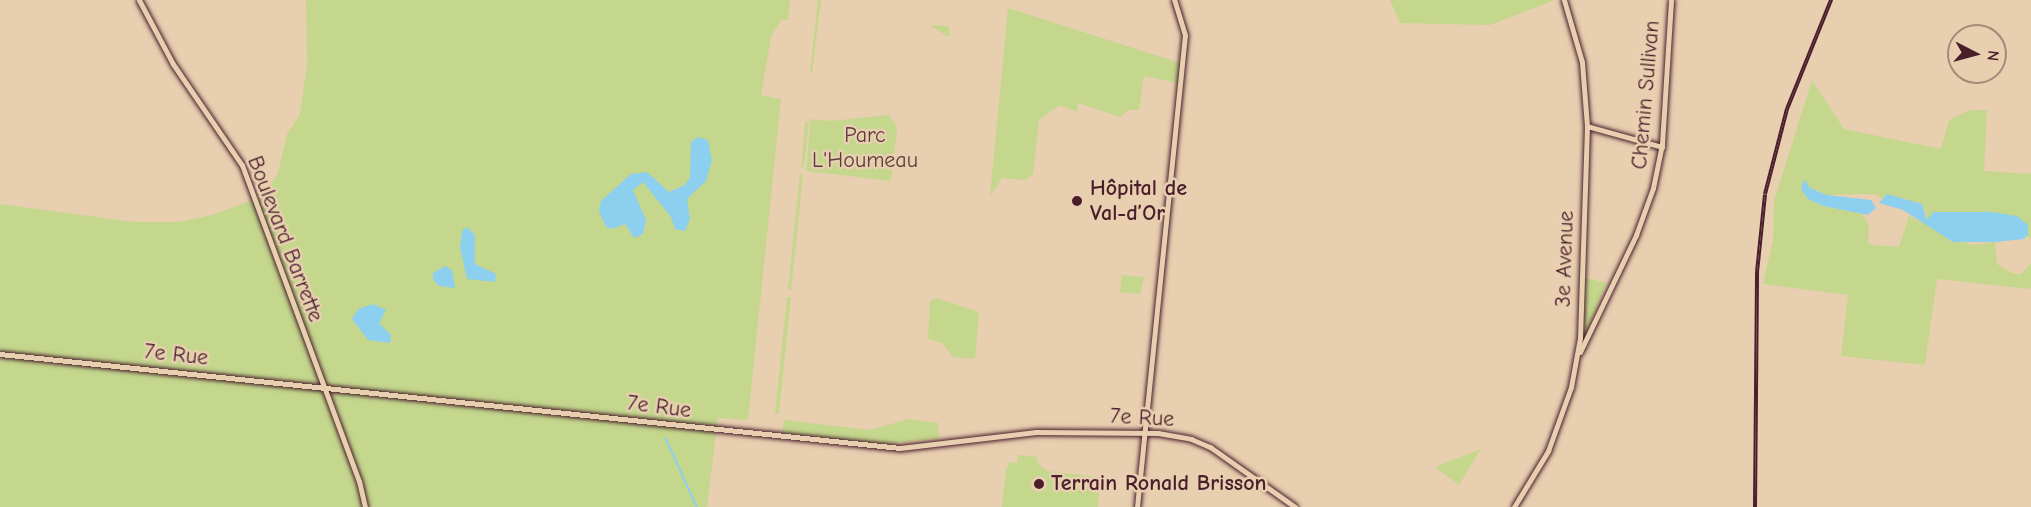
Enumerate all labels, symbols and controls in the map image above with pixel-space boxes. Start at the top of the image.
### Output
street label: Chemin Sullivan [1626,19,1666,171]
north arrow [1947,24,2007,84]
text: N [1983,50,2002,62]
park label: Parc L'Houmeau [812,122,918,174]
street label: Boulevard Barrette [241,152,329,326]
place label: Hôpital de Val-d’Or [1090,175,1187,226]
marker: Hôpital de Val-d’Or [1068,192,1086,210]
street label: 3e Avenue [1550,210,1580,308]
street label: 7e Rue [143,339,209,371]
street label: 7e Rue [626,390,692,424]
street label: 7e Rue [1109,403,1175,433]
place label: Terrain Ronald Brisson [1051,471,1266,497]
marker: Terrain Ronald Brisson [1032,477,1046,491]

